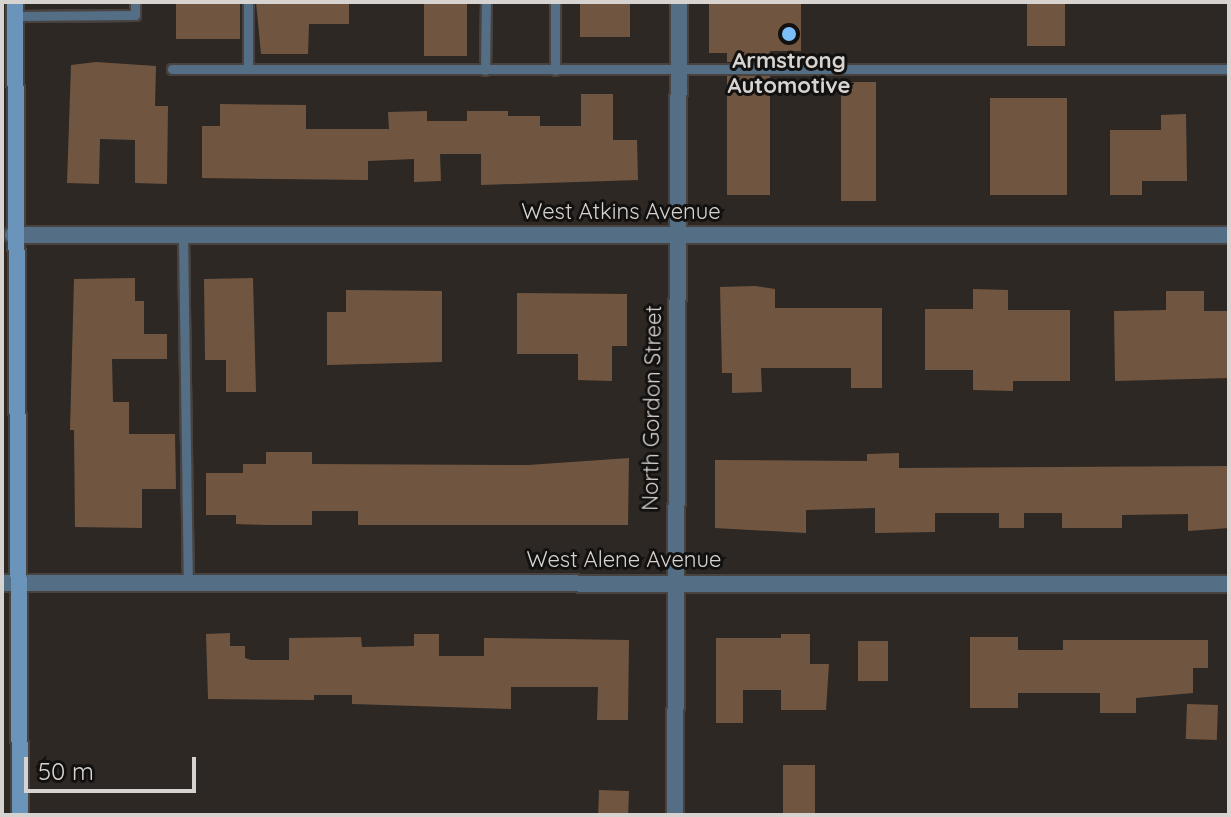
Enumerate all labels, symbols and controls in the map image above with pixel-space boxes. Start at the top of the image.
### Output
marker: Armstrong Automotive [780,25,798,43]
place label: Armstrong Automotive [728,47,850,98]
street label: West Atkins Avenue [521,199,721,225]
street label: North Gordon Street [637,305,667,511]
street label: West Alene Avenue [526,547,722,573]
scale bar [28,741,200,791]
text: 50 m [38,756,94,786]

